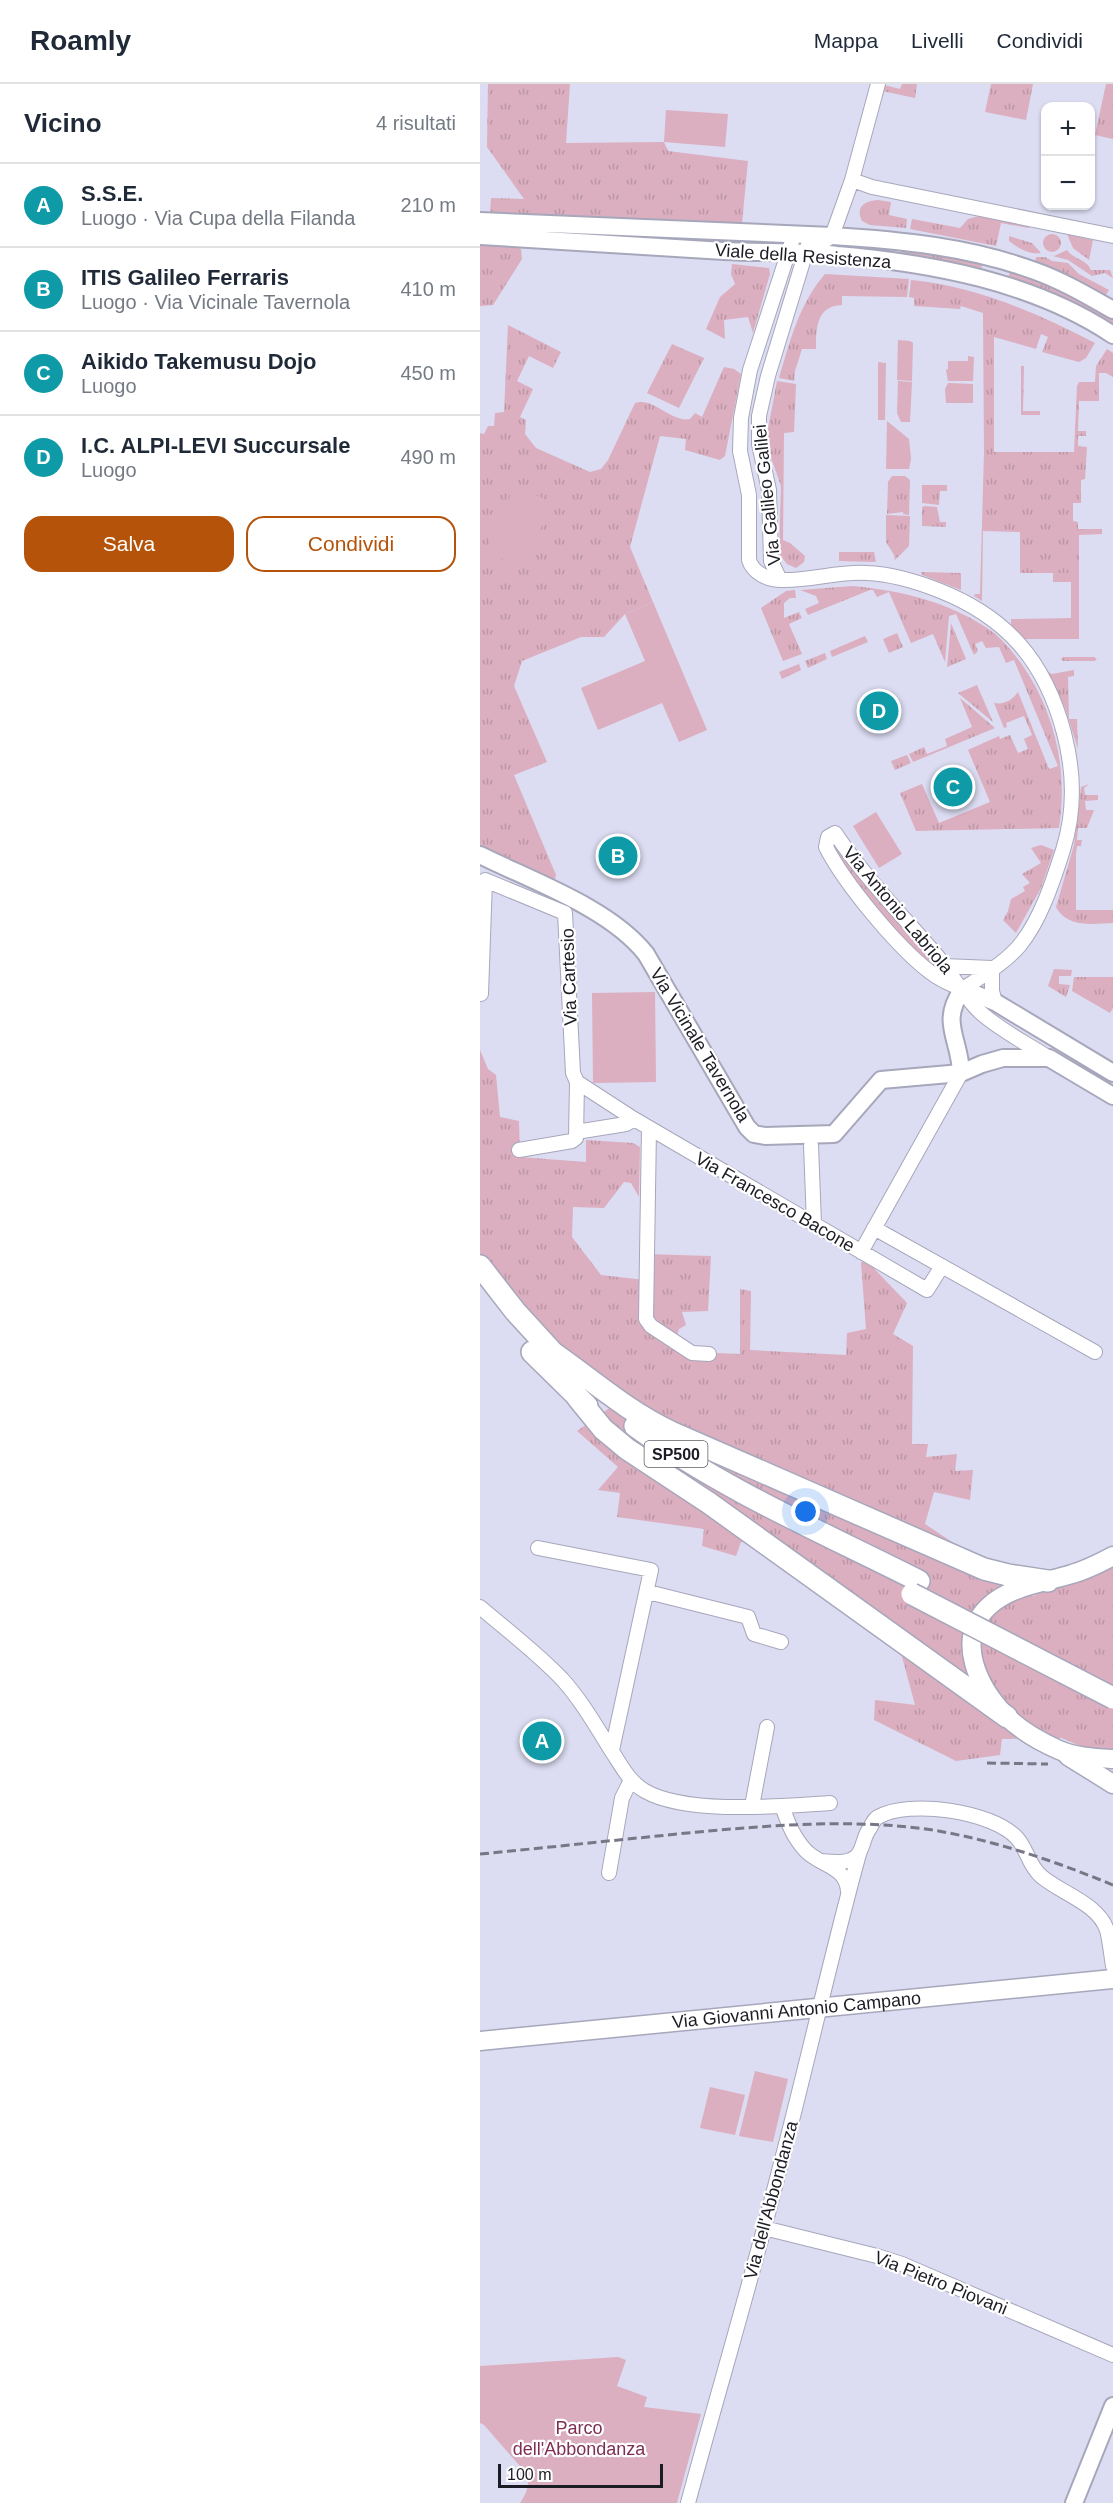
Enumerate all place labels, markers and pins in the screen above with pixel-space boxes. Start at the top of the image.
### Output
pin: D [860,688,898,734]
pin: C [934,764,972,810]
pin: B [598,834,638,878]
pin: A [522,1718,562,1764]

